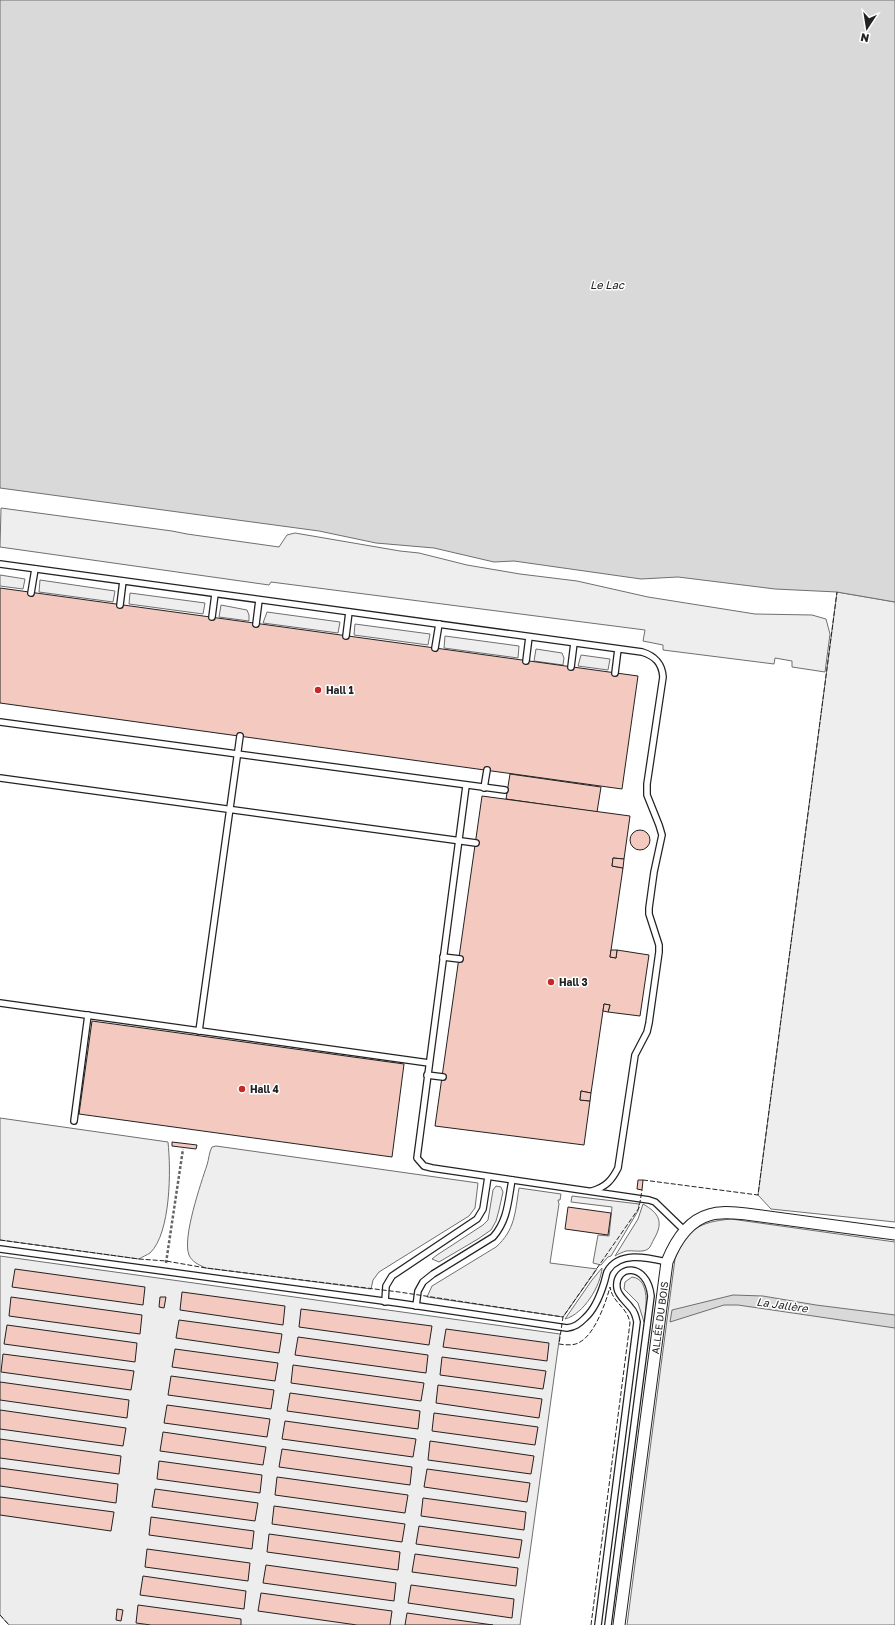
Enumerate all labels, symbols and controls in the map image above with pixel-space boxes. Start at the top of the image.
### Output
north arrow [847,8,887,48]
text: N [859,31,870,45]
water label: Le Lac [590,278,625,291]
place label: Hall 1 [326,684,354,696]
marker: Hall 1 [313,685,323,695]
place label: Hall 3 [559,976,588,988]
marker: Hall 3 [546,977,556,987]
place label: Hall 4 [250,1083,279,1095]
marker: Hall 4 [237,1084,247,1094]
street label: ALLÉE DU BOIS [649,1281,670,1355]
water label: La Jallère [756,1294,810,1315]

